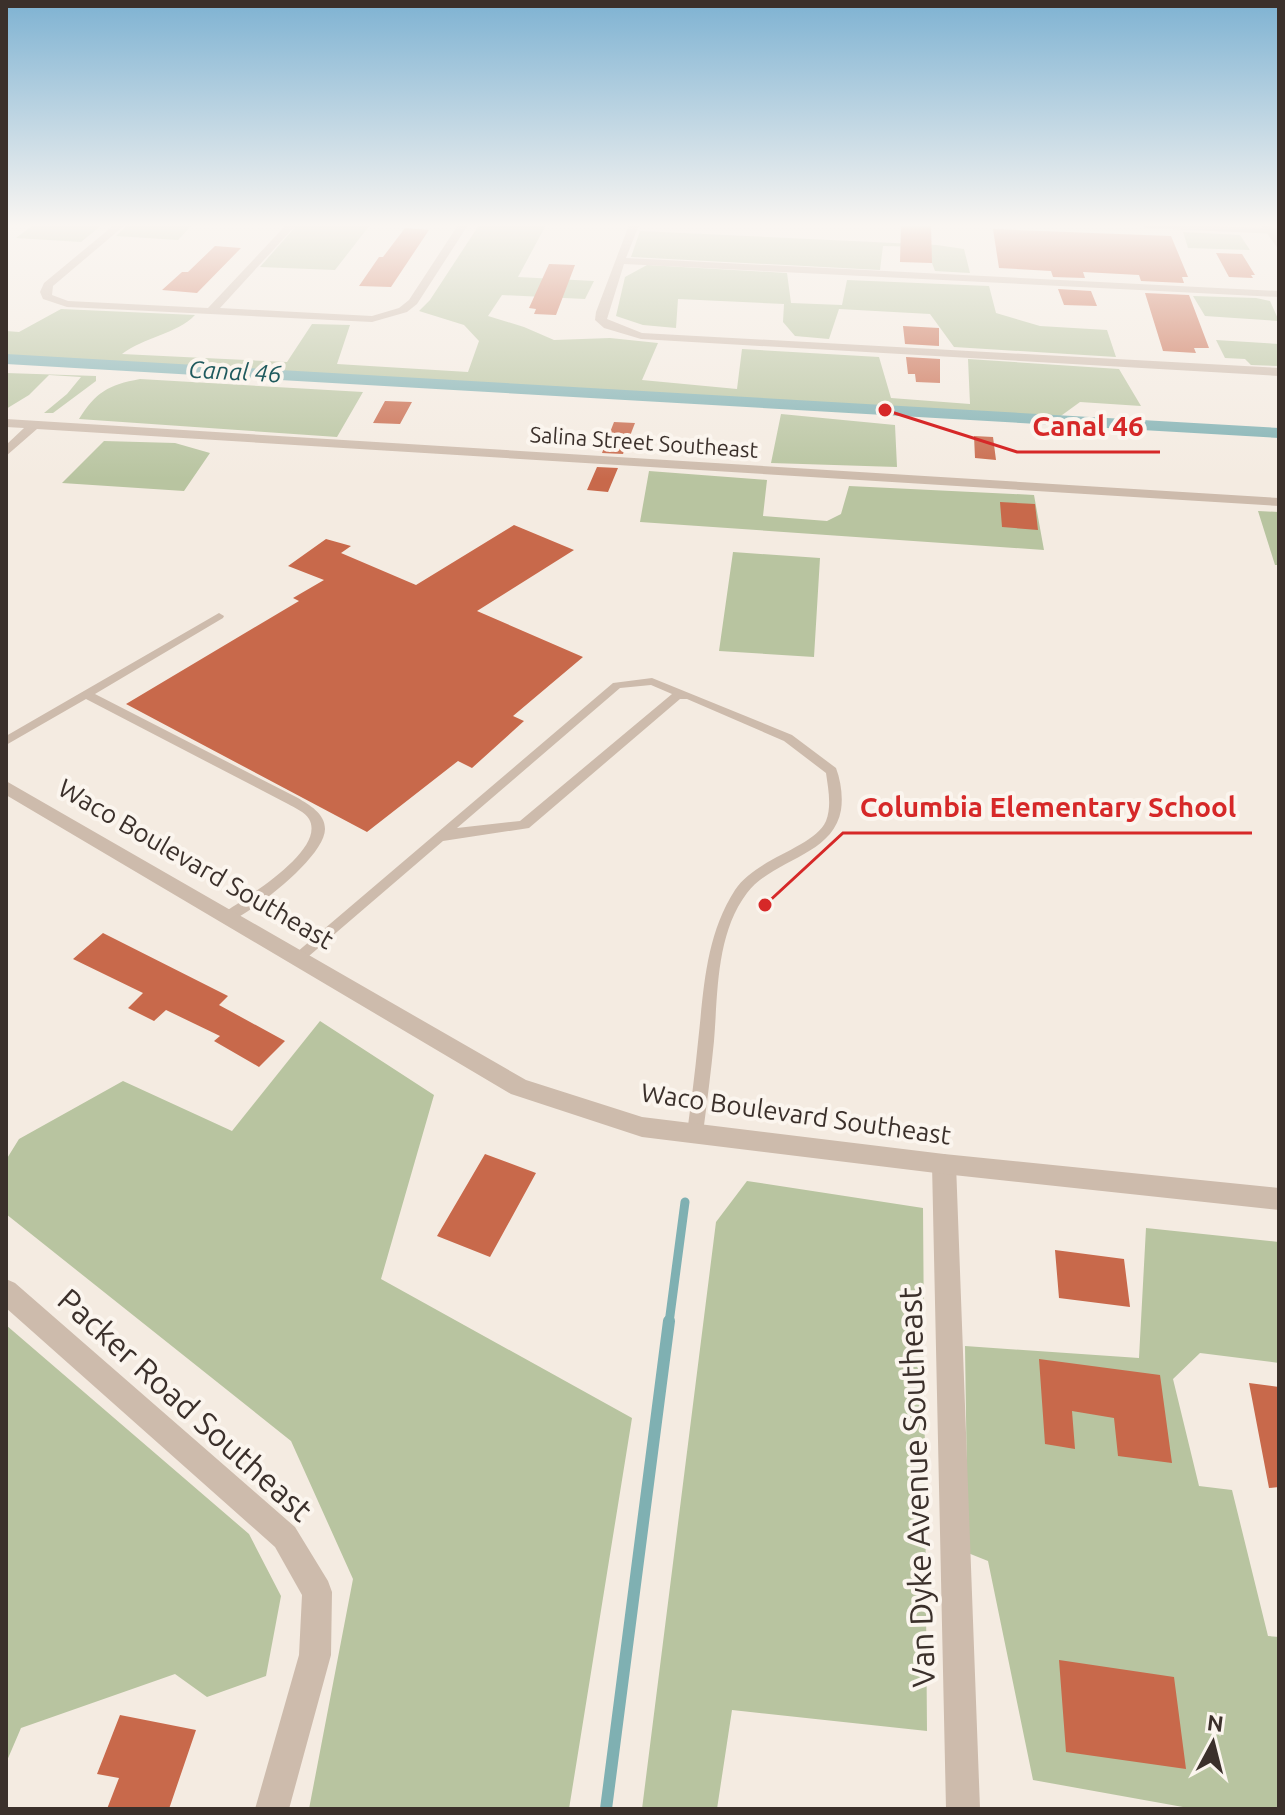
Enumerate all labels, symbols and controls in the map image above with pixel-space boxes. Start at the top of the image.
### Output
water label: Canal 46 [188,356,283,387]
callout: Canal 46 [1017,400,1160,452]
text: Canal 46 [1032,410,1144,441]
street label: Salina Street Southeast [529,421,760,462]
street label: Waco Boulevard Southeast [54,773,339,954]
callout: Columbia Elementary School [843,781,1252,833]
text: Columbia Elementary School [860,791,1236,822]
street label: Waco Boulevard Southeast [639,1077,953,1150]
street label: Packer Road Southeast [51,1281,320,1528]
street label: Van Dyke Avenue Southeast [891,1286,941,1688]
north arrow [1173,1703,1253,1783]
text: N [1206,1709,1225,1736]

